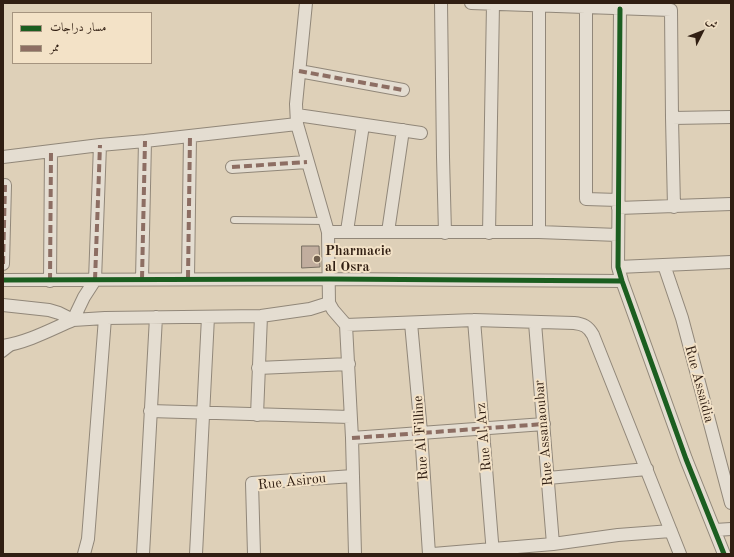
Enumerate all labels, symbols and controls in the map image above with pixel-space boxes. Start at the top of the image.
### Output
legend [12,12,152,64]
north arrow [682,12,722,52]
text: ش [704,16,719,31]
text: مسار دراجات [50,22,106,34]
text: ممر [50,42,60,54]
place label: Pharmacie al Osra [325,243,391,276]
marker: Pharmacie al Osra [312,254,322,264]
street label: Rue Assaïdia [681,343,717,425]
street label: Rue Assanaoubar [531,379,557,487]
street label: Rue Al Filline [410,395,432,481]
street label: Rue Al Arz [473,402,495,472]
street label: Rue Asirou [257,470,327,494]

